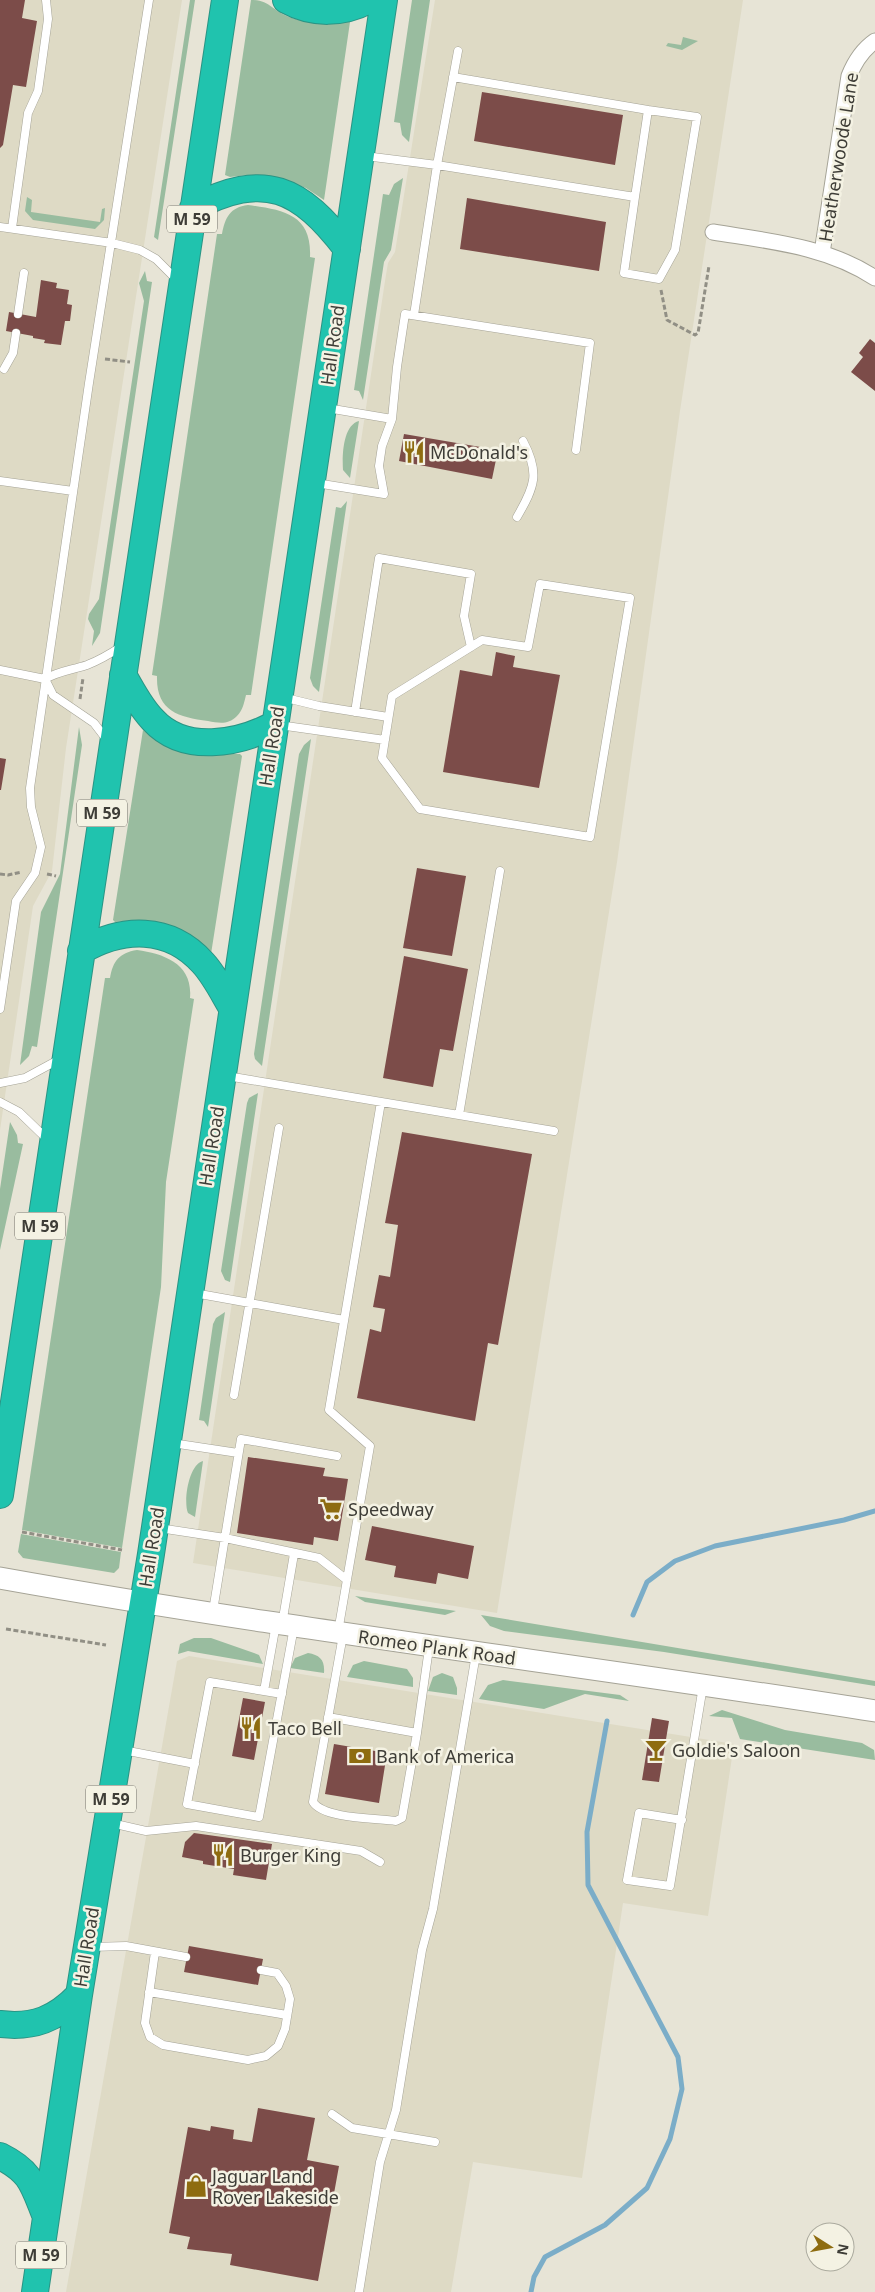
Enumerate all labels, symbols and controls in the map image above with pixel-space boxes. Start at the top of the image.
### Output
street label: Heatherwoode Lane [813,70,863,244]
road number: M 59 [167,205,217,232]
street label: Hall Road [315,303,349,387]
restaurant icon: McDonald's [401,439,427,465]
place label: McDonald's [430,440,528,464]
street label: Hall Road [253,704,289,788]
road number: M 59 [77,800,127,826]
street label: Hall Road [193,1104,229,1188]
road number: M 59 [15,1212,65,1240]
supermarket icon: Speedway [318,1496,344,1522]
place label: Speedway [348,1497,435,1521]
street label: Hall Road [133,1505,169,1589]
street label: Romeo Plank Road [357,1624,517,1670]
restaurant icon: Taco Bell [238,1715,264,1741]
place label: Taco Bell [268,1716,342,1740]
bar icon: Goldie's Saloon [643,1737,669,1763]
place label: Goldie's Saloon [672,1738,801,1762]
bank icon: Bank of America [347,1743,373,1769]
place label: Bank of America [376,1744,514,1768]
road number: M 59 [86,1786,136,1812]
restaurant icon: Burger King [210,1842,236,1868]
place label: Burger King [240,1843,341,1867]
street label: Hall Road [68,1905,104,1989]
place label: Jaguar Land Rover Lakeside [210,2164,339,2209]
shop icon: Jaguar Land Rover Lakeside [183,2173,209,2199]
north arrow [805,2222,855,2272]
road number: M 59 [16,2242,66,2268]
text: N [833,2242,854,2257]

